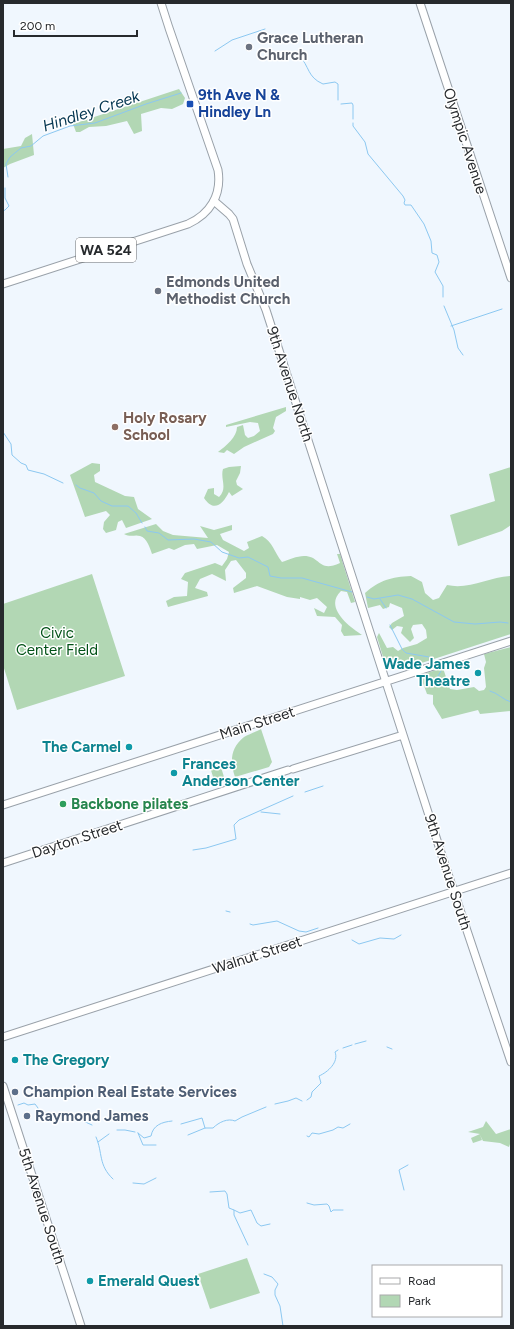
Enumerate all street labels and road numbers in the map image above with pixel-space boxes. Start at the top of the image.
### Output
street label: Olympic Avenue [439,86,491,196]
road number: WA 524 [76,238,136,262]
street label: 9th Avenue North [263,324,317,444]
street label: Main Street [217,702,297,744]
street label: 9th Avenue South [421,812,475,932]
street label: Dayton Street [29,816,125,862]
street label: Walnut Street [210,932,304,978]
street label: 5th Avenue South [15,1146,69,1266]

